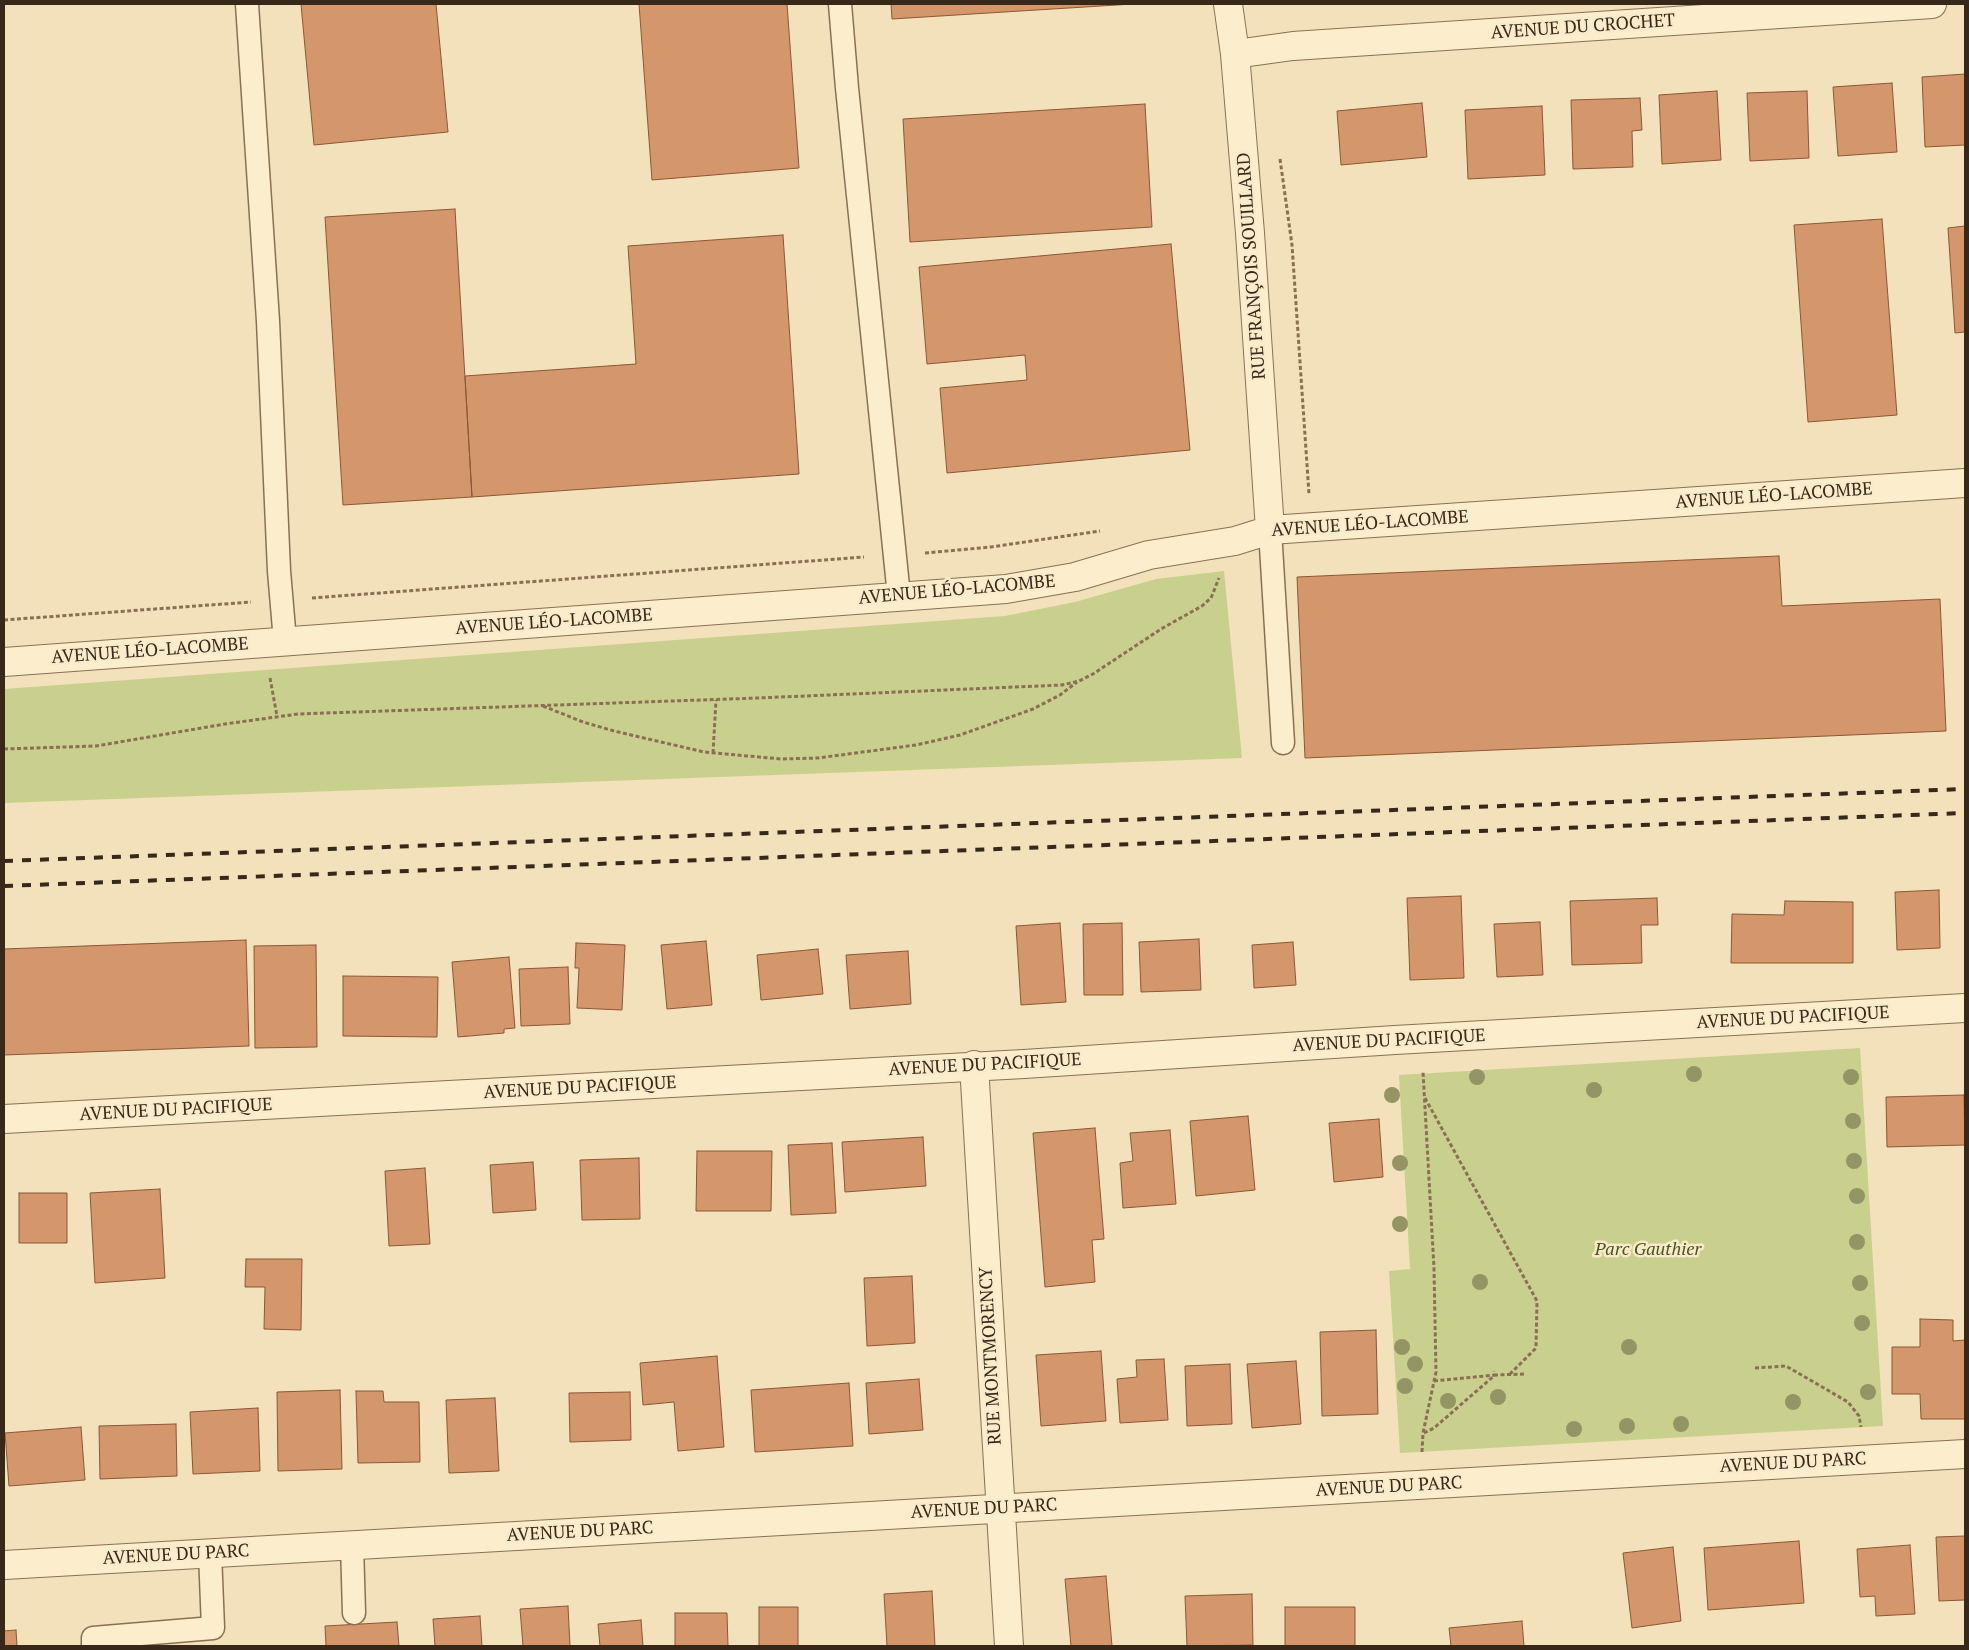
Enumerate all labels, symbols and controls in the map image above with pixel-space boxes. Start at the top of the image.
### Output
street label: AVENUE DU CROCHET [1490,10,1676,44]
street label: RUE FRANÇOIS SOUILLARD [1233,152,1271,380]
street label: AVENUE LÉO-LACOMBE [1675,478,1873,514]
street label: AVENUE LÉO-LACOMBE [1271,506,1469,542]
street label: AVENUE LÉO-LACOMBE [858,571,1056,609]
street label: AVENUE LÉO-LACOMBE [455,604,653,640]
street label: AVENUE LÉO-LACOMBE [51,633,249,669]
street label: AVENUE DU PACIFIQUE [1696,1002,1890,1034]
street label: AVENUE DU PACIFIQUE [1292,1025,1486,1057]
street label: AVENUE DU PACIFIQUE [888,1049,1082,1081]
street label: AVENUE DU PACIFIQUE [483,1072,677,1104]
street label: AVENUE DU PACIFIQUE [79,1094,273,1126]
park label: Parc Gauthier [1595,1239,1701,1261]
street label: RUE MONTMORENCY [976,1266,1006,1446]
street label: AVENUE DU PARC [1719,1448,1867,1478]
street label: AVENUE DU PARC [1315,1472,1463,1502]
street label: AVENUE DU PARC [910,1494,1058,1524]
street label: AVENUE DU PARC [506,1517,654,1547]
street label: AVENUE DU PARC [102,1540,250,1570]

